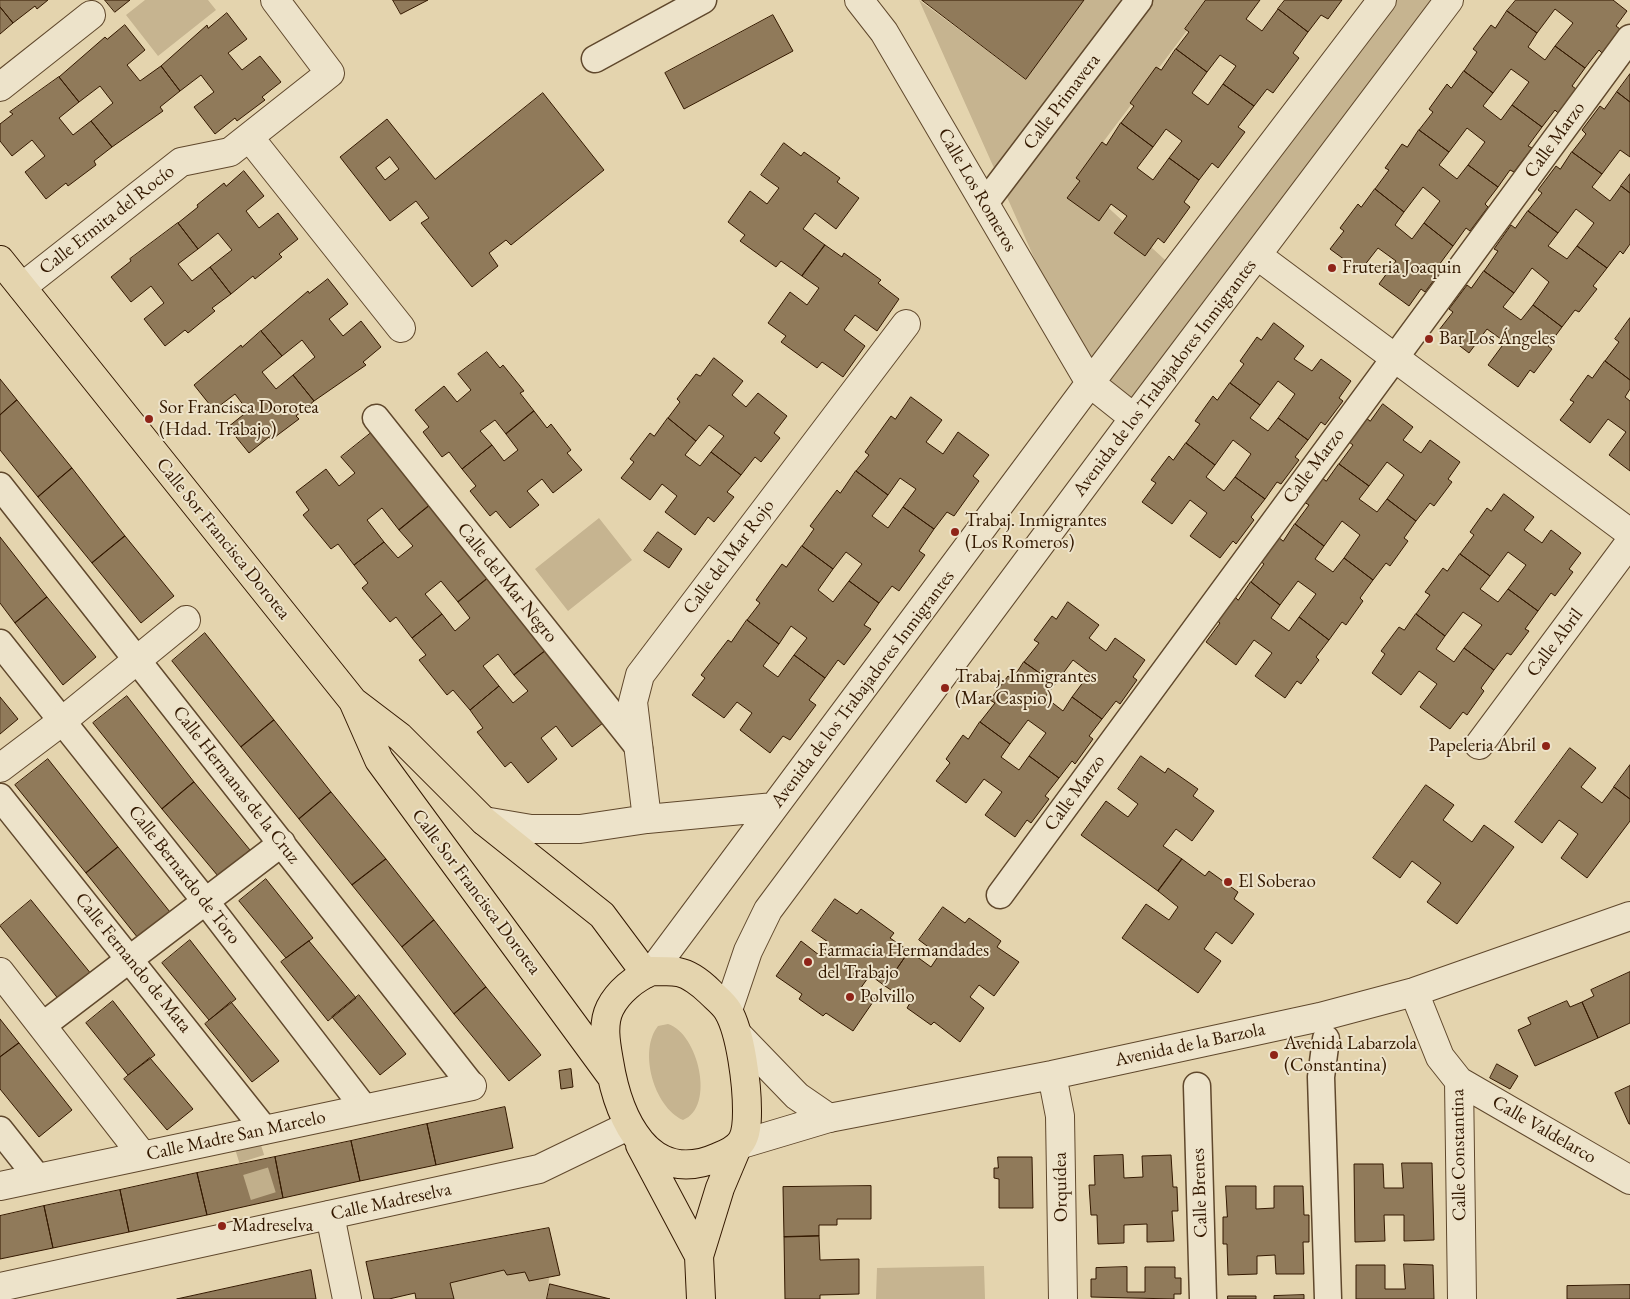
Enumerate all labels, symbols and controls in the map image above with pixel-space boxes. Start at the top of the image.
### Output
street label: Calle Primavera [1019,50,1105,154]
street label: Calle Marzo [1520,97,1590,183]
street label: Calle Los Romeros [932,124,1022,256]
street label: Calle Ermita del Rocío [35,160,179,280]
street label: Avenida de los Trabajadores Inmigrantes [1068,255,1262,501]
place label: Fruteria Joaquin [1342,257,1462,279]
marker: Fruteria Joaquin [1326,262,1338,274]
place label: Bar Los Ángeles [1439,328,1555,350]
marker: Bar Los Ángeles [1423,333,1435,345]
place label: Sor Francisca Dorotea (Hdad. Trabajo) [159,397,319,441]
marker: Sor Francisca Dorotea (Hdad. Trabajo) [143,413,155,425]
street label: Calle Marzo [1278,424,1350,508]
street label: Calle Sor Francisca Dorotea [151,454,295,624]
street label: Calle del Mar Rojo [678,495,780,619]
place label: Trabaj. Inmigrantes (Los Romeros) [965,510,1107,554]
street label: Calle del Mar Negro [452,518,562,648]
marker: Trabaj. Inmigrantes (Los Romeros) [949,526,961,538]
street label: Avenida de los Trabajadores Inmigrantes [766,566,960,812]
street label: Calle Abril [1522,604,1588,682]
place label: Trabaj. Inmigrantes (Mar Caspio) [955,666,1097,710]
marker: Trabaj. Inmigrantes (Mar Caspio) [939,682,951,694]
street label: Calle Hermanas de la Cruz [167,701,305,869]
place label: Papeleria Abril [1429,735,1536,757]
marker: Papeleria Abril [1540,740,1552,752]
street label: Calle Marzo [1040,750,1110,836]
street label: Calle Bernardo de Toro [123,801,245,949]
street label: Calle Sor Francisca Dorotea [406,805,546,979]
place label: El Soberao [1238,871,1316,893]
marker: El Soberao [1222,876,1234,888]
street label: Calle Fernando de Mata [70,888,196,1038]
place label: Farmacia Hermandades del Trabajo [818,940,989,984]
marker: Farmacia Hermandades del Trabajo [802,956,814,968]
place label: Polvillo [860,986,915,1008]
marker: Polvillo [844,991,856,1003]
street label: Avenida de la Barzola [1113,1018,1267,1072]
place label: Avenida Labarzola (Constantina) [1284,1033,1417,1077]
marker: Avenida Labarzola (Constantina) [1268,1049,1280,1061]
street label: Calle Constantina [1446,1089,1472,1221]
street label: Calle Valdelarco [1488,1091,1600,1169]
street label: Calle Madre San Marcelo [144,1106,328,1166]
street label: Calle Brenes [1187,1148,1213,1238]
street label: Orquídea [1049,1152,1073,1222]
street label: Calle Madreselva [329,1178,453,1226]
place label: Madreselva [232,1215,313,1237]
marker: Madreselva [216,1220,228,1232]

